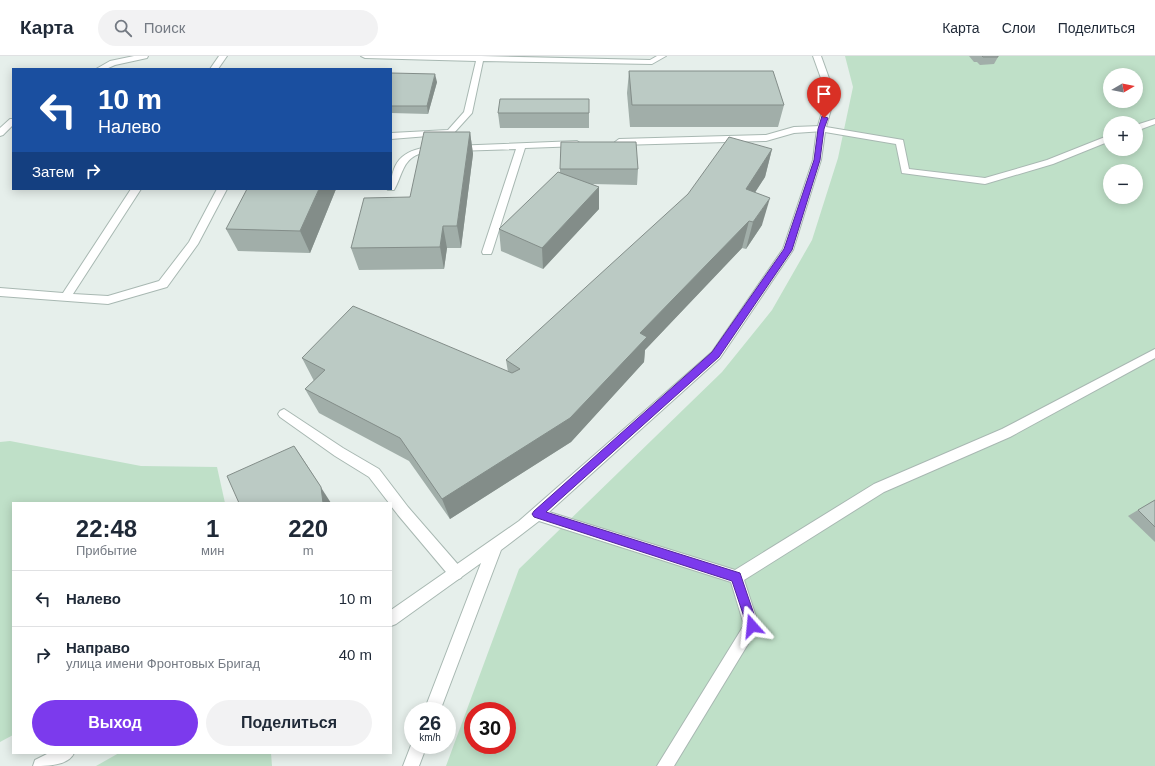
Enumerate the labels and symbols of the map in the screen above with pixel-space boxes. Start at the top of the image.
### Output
north arrow [1103,68,1143,108]
pin [807,77,841,118]
position arrow [731,605,773,647]
speed limit sign: 30 [464,702,516,754]

